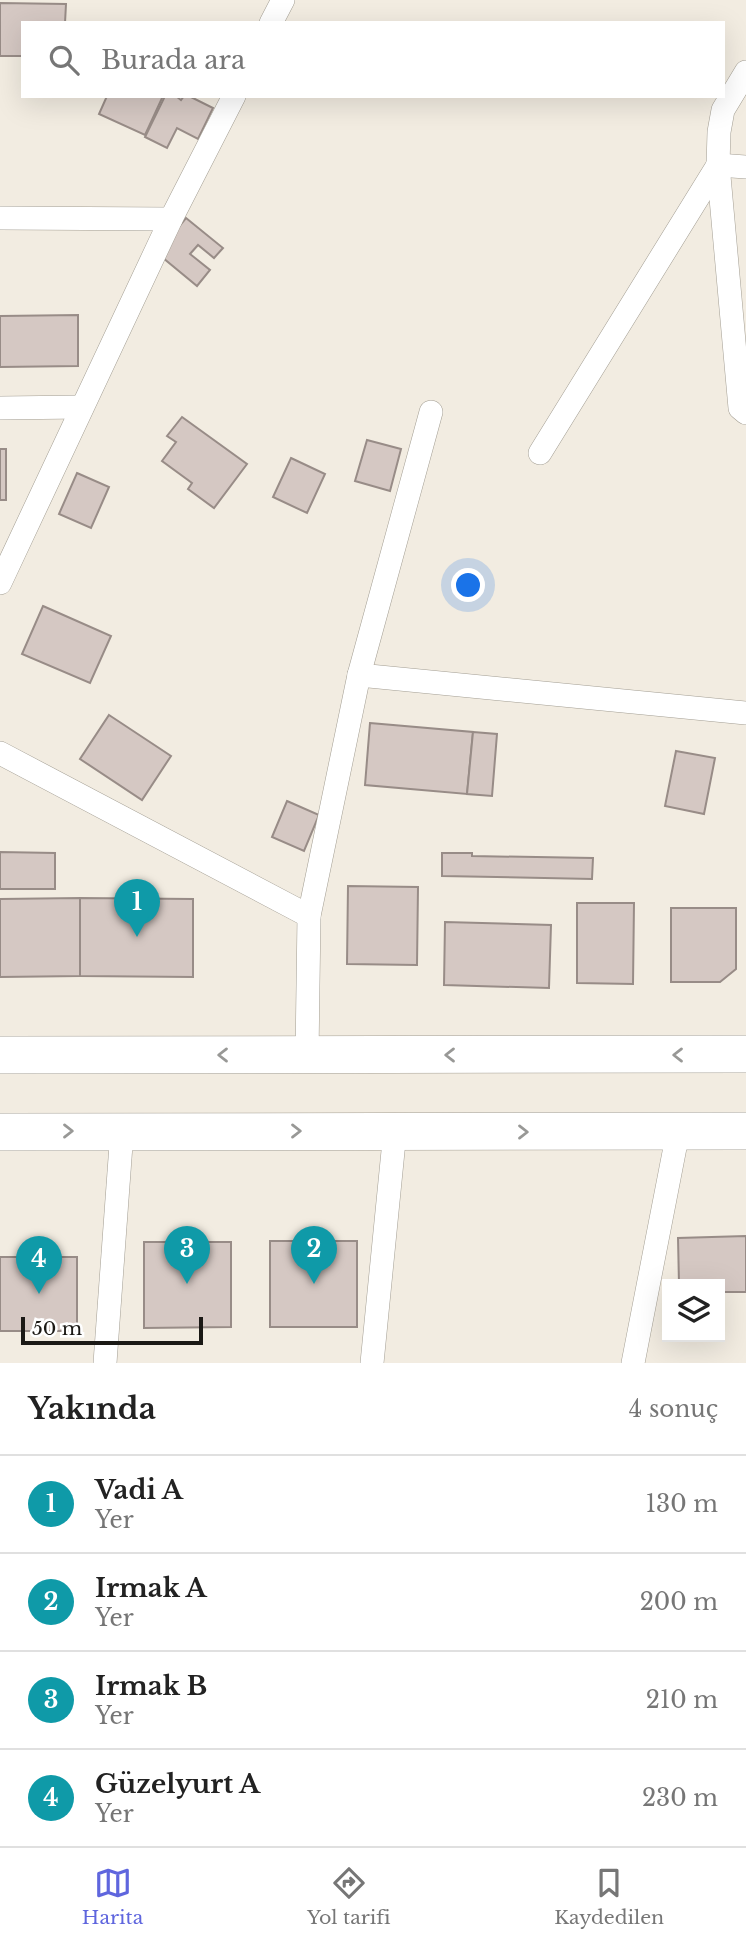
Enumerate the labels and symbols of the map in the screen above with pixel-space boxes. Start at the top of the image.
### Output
your location [451,568,485,602]
pin: 1 [114,879,160,937]
one-way arrow [217,1047,228,1063]
one-way arrow [445,1047,455,1063]
one-way arrow [672,1047,683,1062]
one-way arrow [63,1123,74,1139]
one-way arrow [291,1123,301,1139]
one-way arrow [518,1124,529,1140]
pin: 3 [164,1226,210,1284]
pin: 2 [291,1226,337,1284]
pin: 4 [16,1236,62,1294]
scale bar [21,1314,203,1346]

